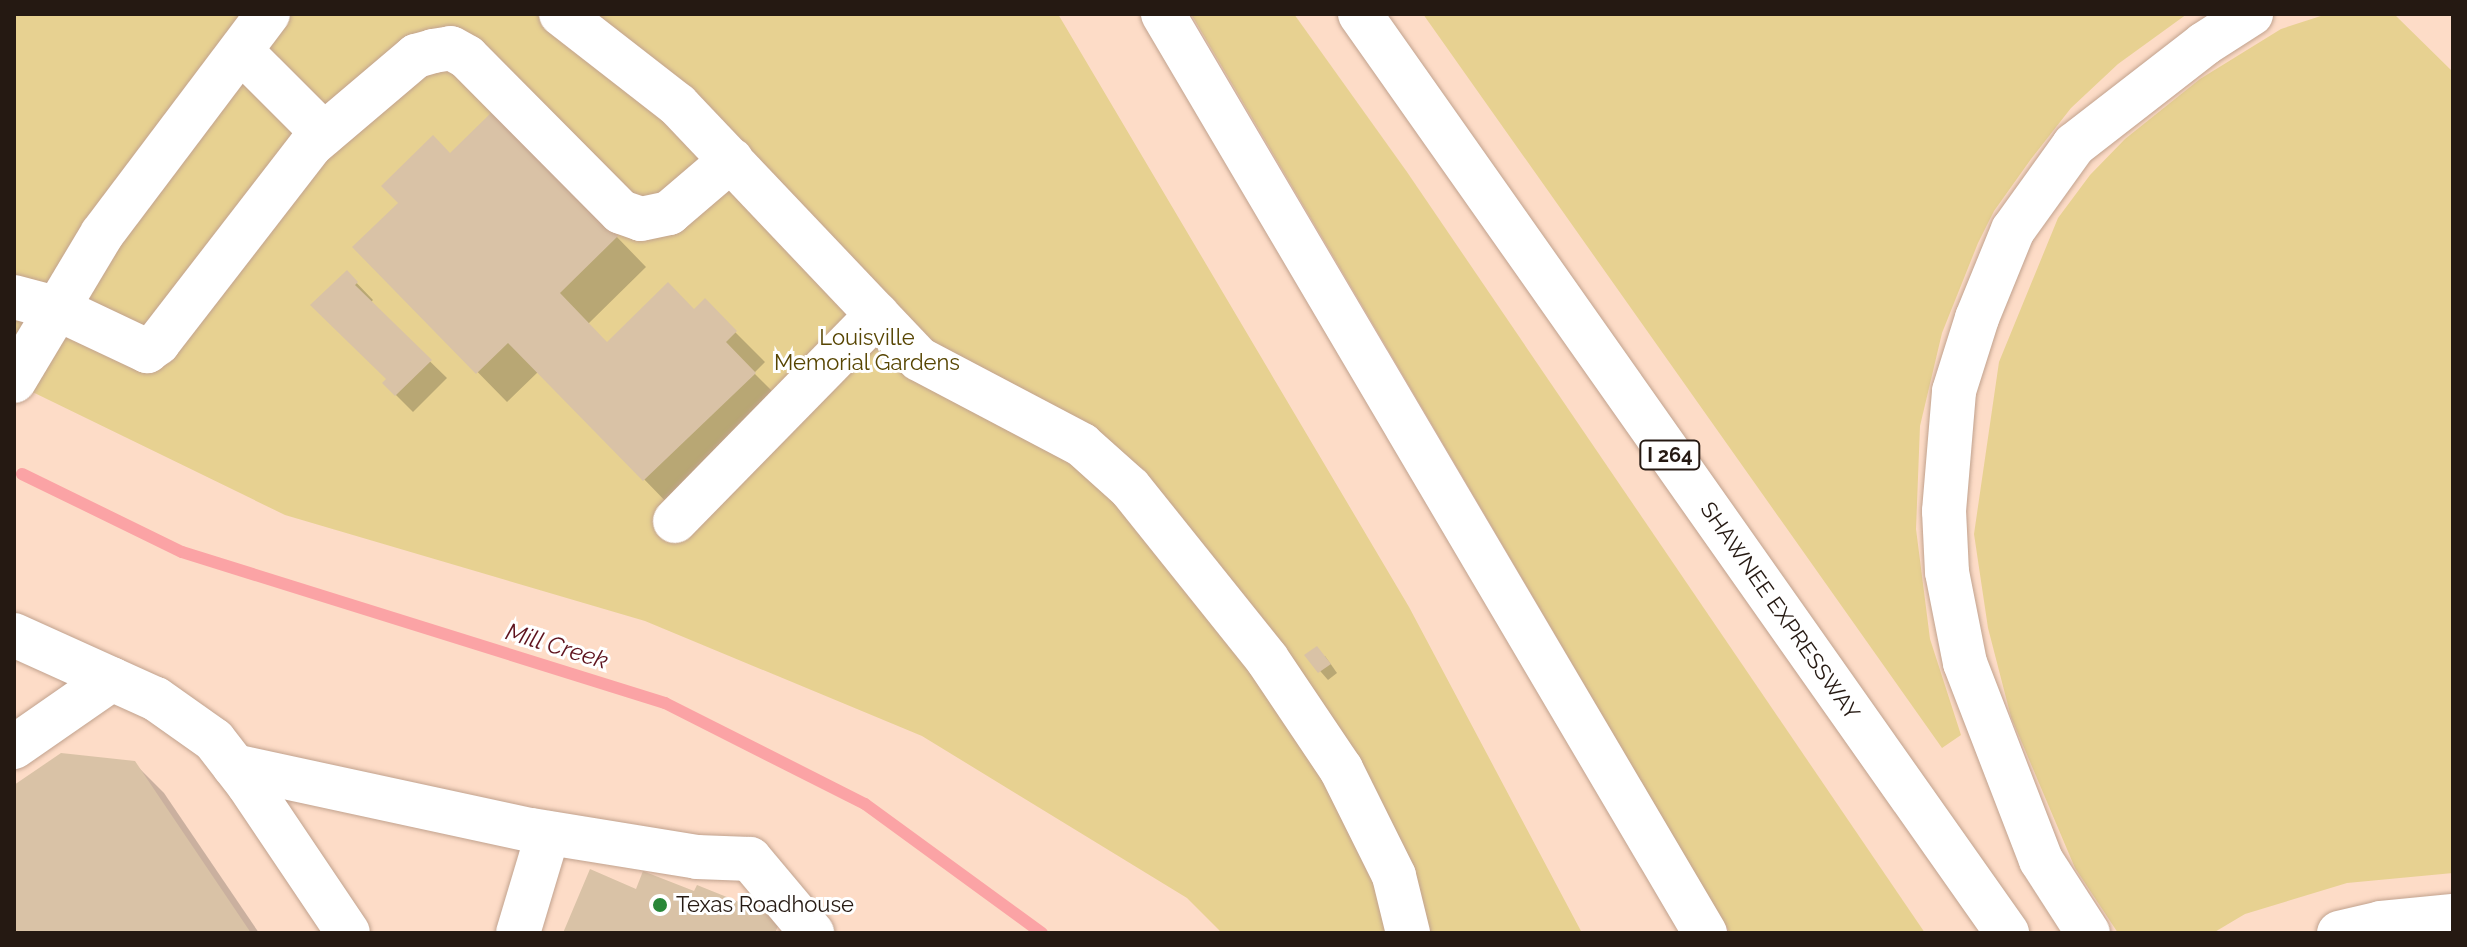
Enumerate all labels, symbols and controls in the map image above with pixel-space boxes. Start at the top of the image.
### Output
park label: Louisville Memorial Gardens [774,324,960,376]
road number: I 264 [1638,439,1702,471]
street label: SHAWNEE EXPRESSWAY [1695,497,1865,725]
water label: Mill Creek [502,617,612,675]
place label: Texas Roadhouse [676,892,854,918]
marker: Texas Roadhouse [651,896,669,914]

